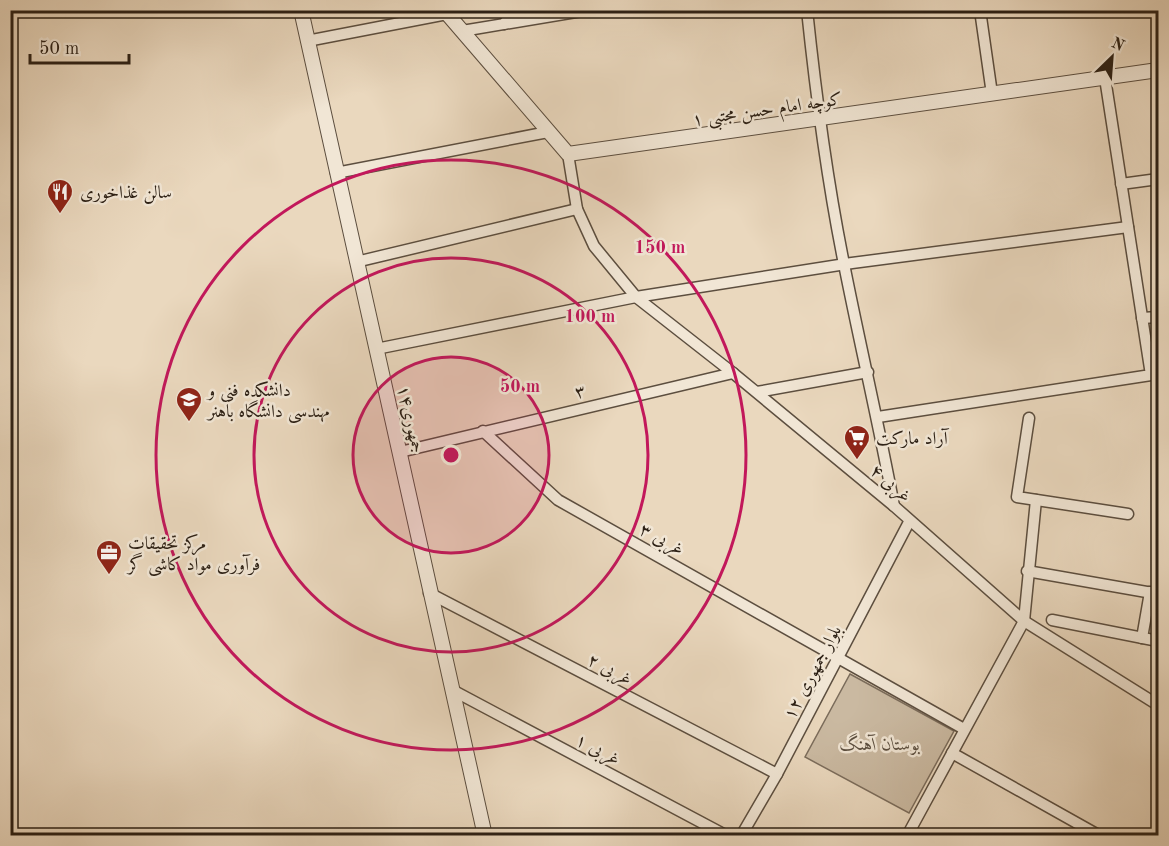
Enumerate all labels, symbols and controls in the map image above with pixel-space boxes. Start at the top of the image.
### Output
scale bar [30,27,129,65]
north arrow [1082,27,1142,87]
text: N [1109,35,1127,55]
text: 50 m [39,40,79,58]
street label: کوچه امام حسن مجتبی ۱ [691,91,844,135]
restaurant icon: سالن غذاخوری [45,177,75,215]
place label: سالن غذاخوری [80,184,172,204]
text: 150 m [635,239,685,257]
text: 100 m [565,308,615,326]
text: 50 m [500,378,540,396]
place label: دانشکده فنی و مهندسی دانشگاه باهنر [206,381,330,424]
street label: ۳ [573,382,587,402]
street label: جمهوری۱۴ [393,384,426,455]
school or university icon: دانشکده فنی و مهندسی دانشگاه باهنر [174,385,204,423]
supermarket icon: آراد مارکت [842,423,872,461]
place label: آراد مارکت [876,428,950,449]
centre of rings [441,445,461,465]
street label: ۴ غربی [865,461,914,508]
street label: ۳ غربی [635,520,687,562]
place label: مرکز تحقیقات فرآوری مواد کاشی گر [126,533,260,577]
office icon: مرکز تحقیقات فرآوری مواد کاشی گر [94,538,124,576]
street label: بلوار جمهوری ۱۲ [781,623,846,723]
street label: ۲ غربی [583,651,635,692]
street label: ۱ غربی [571,731,623,772]
park label: بوستان آهنگ [840,732,921,755]

